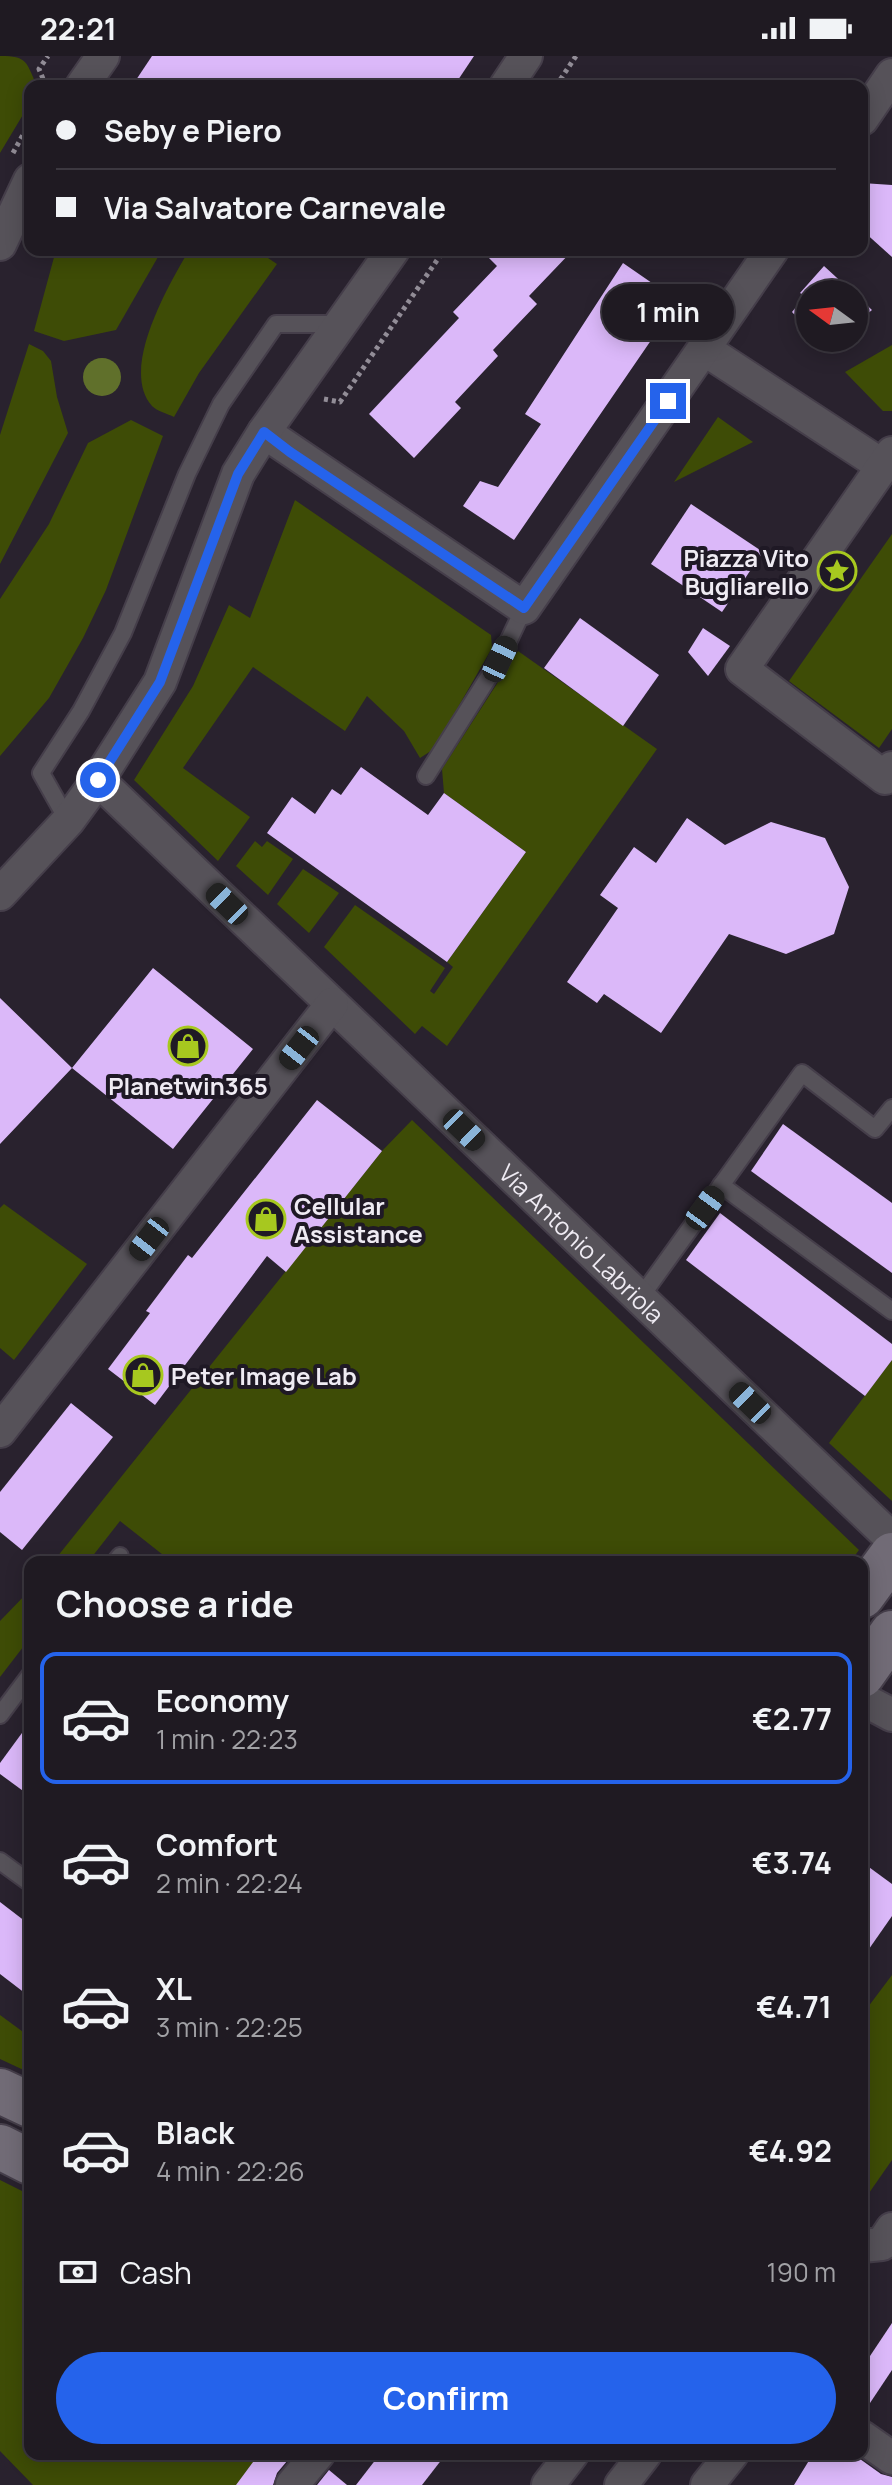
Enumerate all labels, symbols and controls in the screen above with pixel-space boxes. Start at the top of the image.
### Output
text: 22:21 [40,8,117,49]
text: Seby e Piero [104,110,282,151]
text: Via Salvatore Carnevale [104,187,446,228]
north arrow [796,280,868,352]
map controls [796,280,868,352]
callout: 1 min [602,285,734,341]
text: 1 min [636,294,700,330]
route end [650,383,686,419]
place label: Piazza Vito Bugliarello [683,541,809,602]
place icon: Piazza Vito Bugliarello [816,550,858,592]
car [479,632,521,686]
route start [80,762,116,798]
car [201,879,253,929]
car [275,1022,323,1074]
shop icon: Planetwin365 [167,1025,209,1067]
place label: Planetwin365 [108,1069,268,1102]
car [438,1105,490,1155]
street label: Via Antonio Labriola [493,1156,672,1330]
car [681,1182,729,1234]
place label: Cellular Assistance [294,1189,423,1250]
shop icon: Cellular Assistance [245,1198,287,1240]
car [125,1213,173,1265]
shop icon: Peter Image Lab [122,1354,164,1396]
place label: Peter Image Lab [171,1359,357,1392]
car [724,1378,776,1428]
text: Choose a ride [56,1579,294,1628]
text: Economy [156,1680,289,1721]
icon: car [60,1682,132,1754]
text: €2.77 [752,1698,832,1739]
text: 1 min · 22:23 [156,1721,298,1757]
text: Comfort [156,1824,278,1865]
icon: car [60,1826,132,1898]
text: €3.74 [752,1842,832,1883]
text: 2 min · 22:24 [156,1865,303,1901]
text: XL [156,1968,192,2009]
icon: car [60,1970,132,2042]
text: €4.71 [756,1986,832,2027]
text: 3 min · 22:25 [156,2009,303,2045]
text: Black [156,2112,234,2153]
icon: car [60,2114,132,2186]
text: €4.92 [749,2130,832,2171]
text: 4 min · 22:26 [156,2153,305,2189]
icon: cash [56,2250,100,2294]
text: Cash [120,2252,192,2293]
text: 190 m [767,2254,836,2290]
button: Confirm [56,2352,836,2444]

